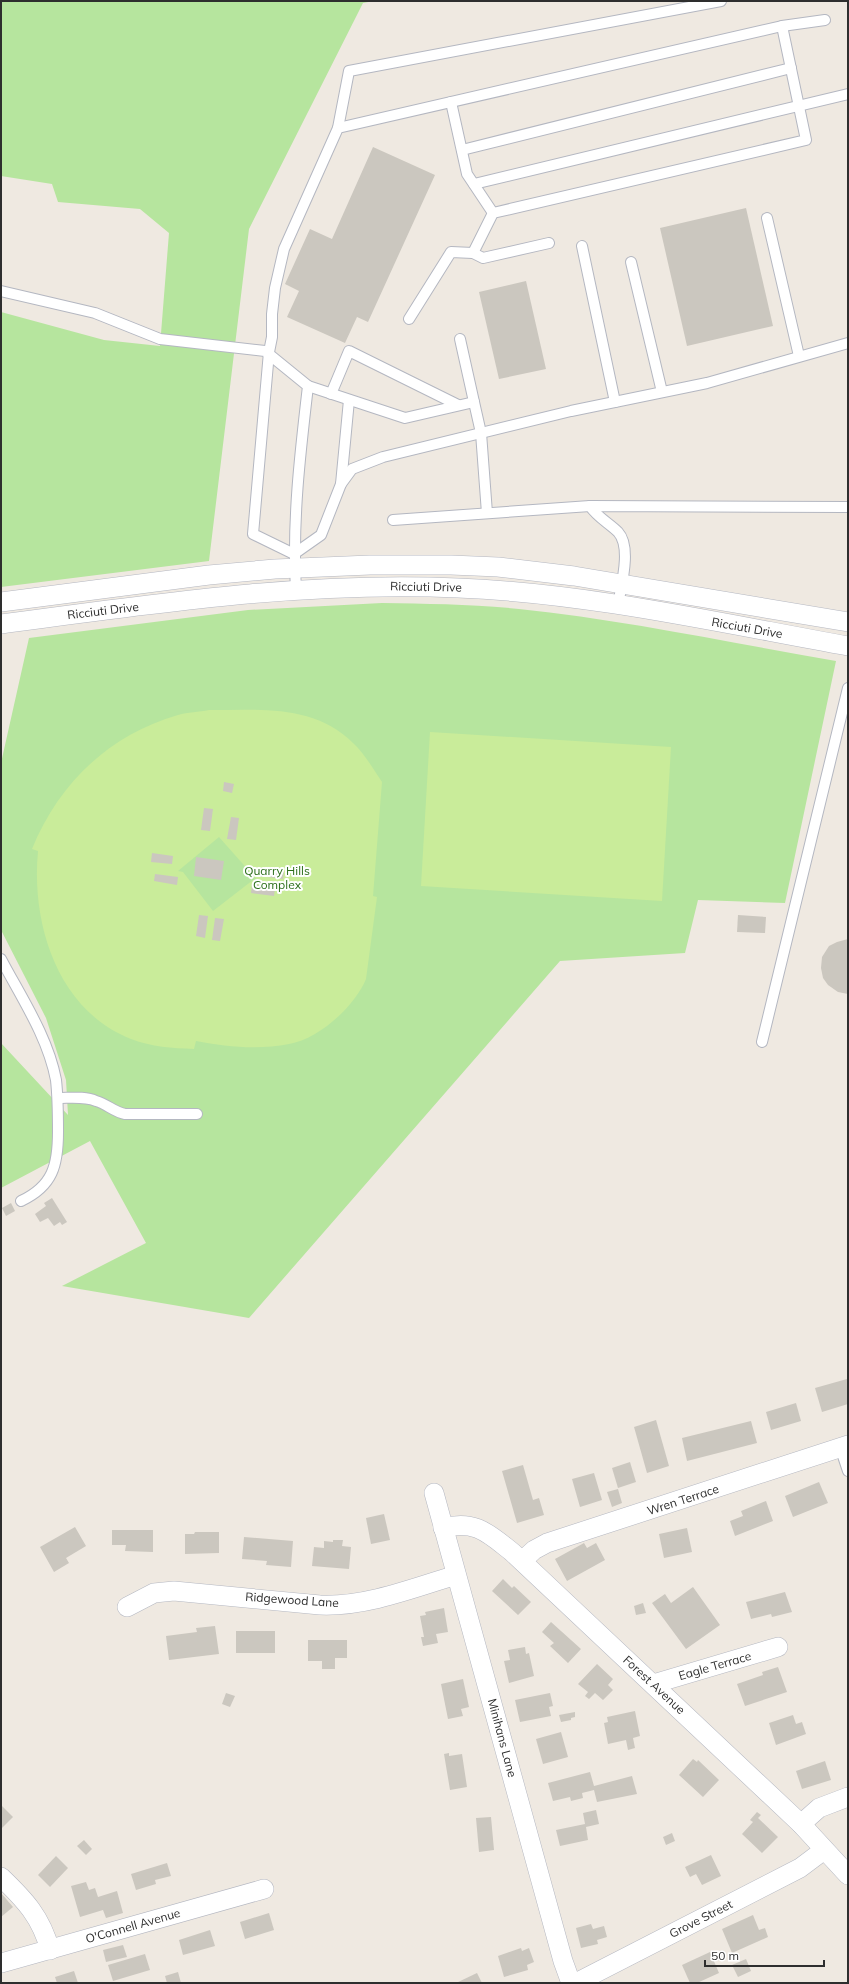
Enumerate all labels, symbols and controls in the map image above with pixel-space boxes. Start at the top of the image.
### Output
street label: Ricciuti Drive [390,578,462,595]
street label: Ricciuti Drive [66,599,140,622]
street label: Ricciuti Drive [710,614,784,641]
park label: Quarry Hills Complex [244,863,310,892]
street label: Wren Terrace [645,1481,721,1518]
street label: Ridgewood Lane [245,1589,339,1610]
street label: Eagle Terrace [677,1648,753,1683]
street label: Forest Avenue [620,1652,688,1717]
street label: Minihans Lane [485,1697,520,1779]
street label: Grove Street [667,1896,735,1941]
street label: O'Connell Avenue [84,1905,182,1946]
scale bar [705,1942,824,1968]
text: 50 m [711,1948,739,1963]

